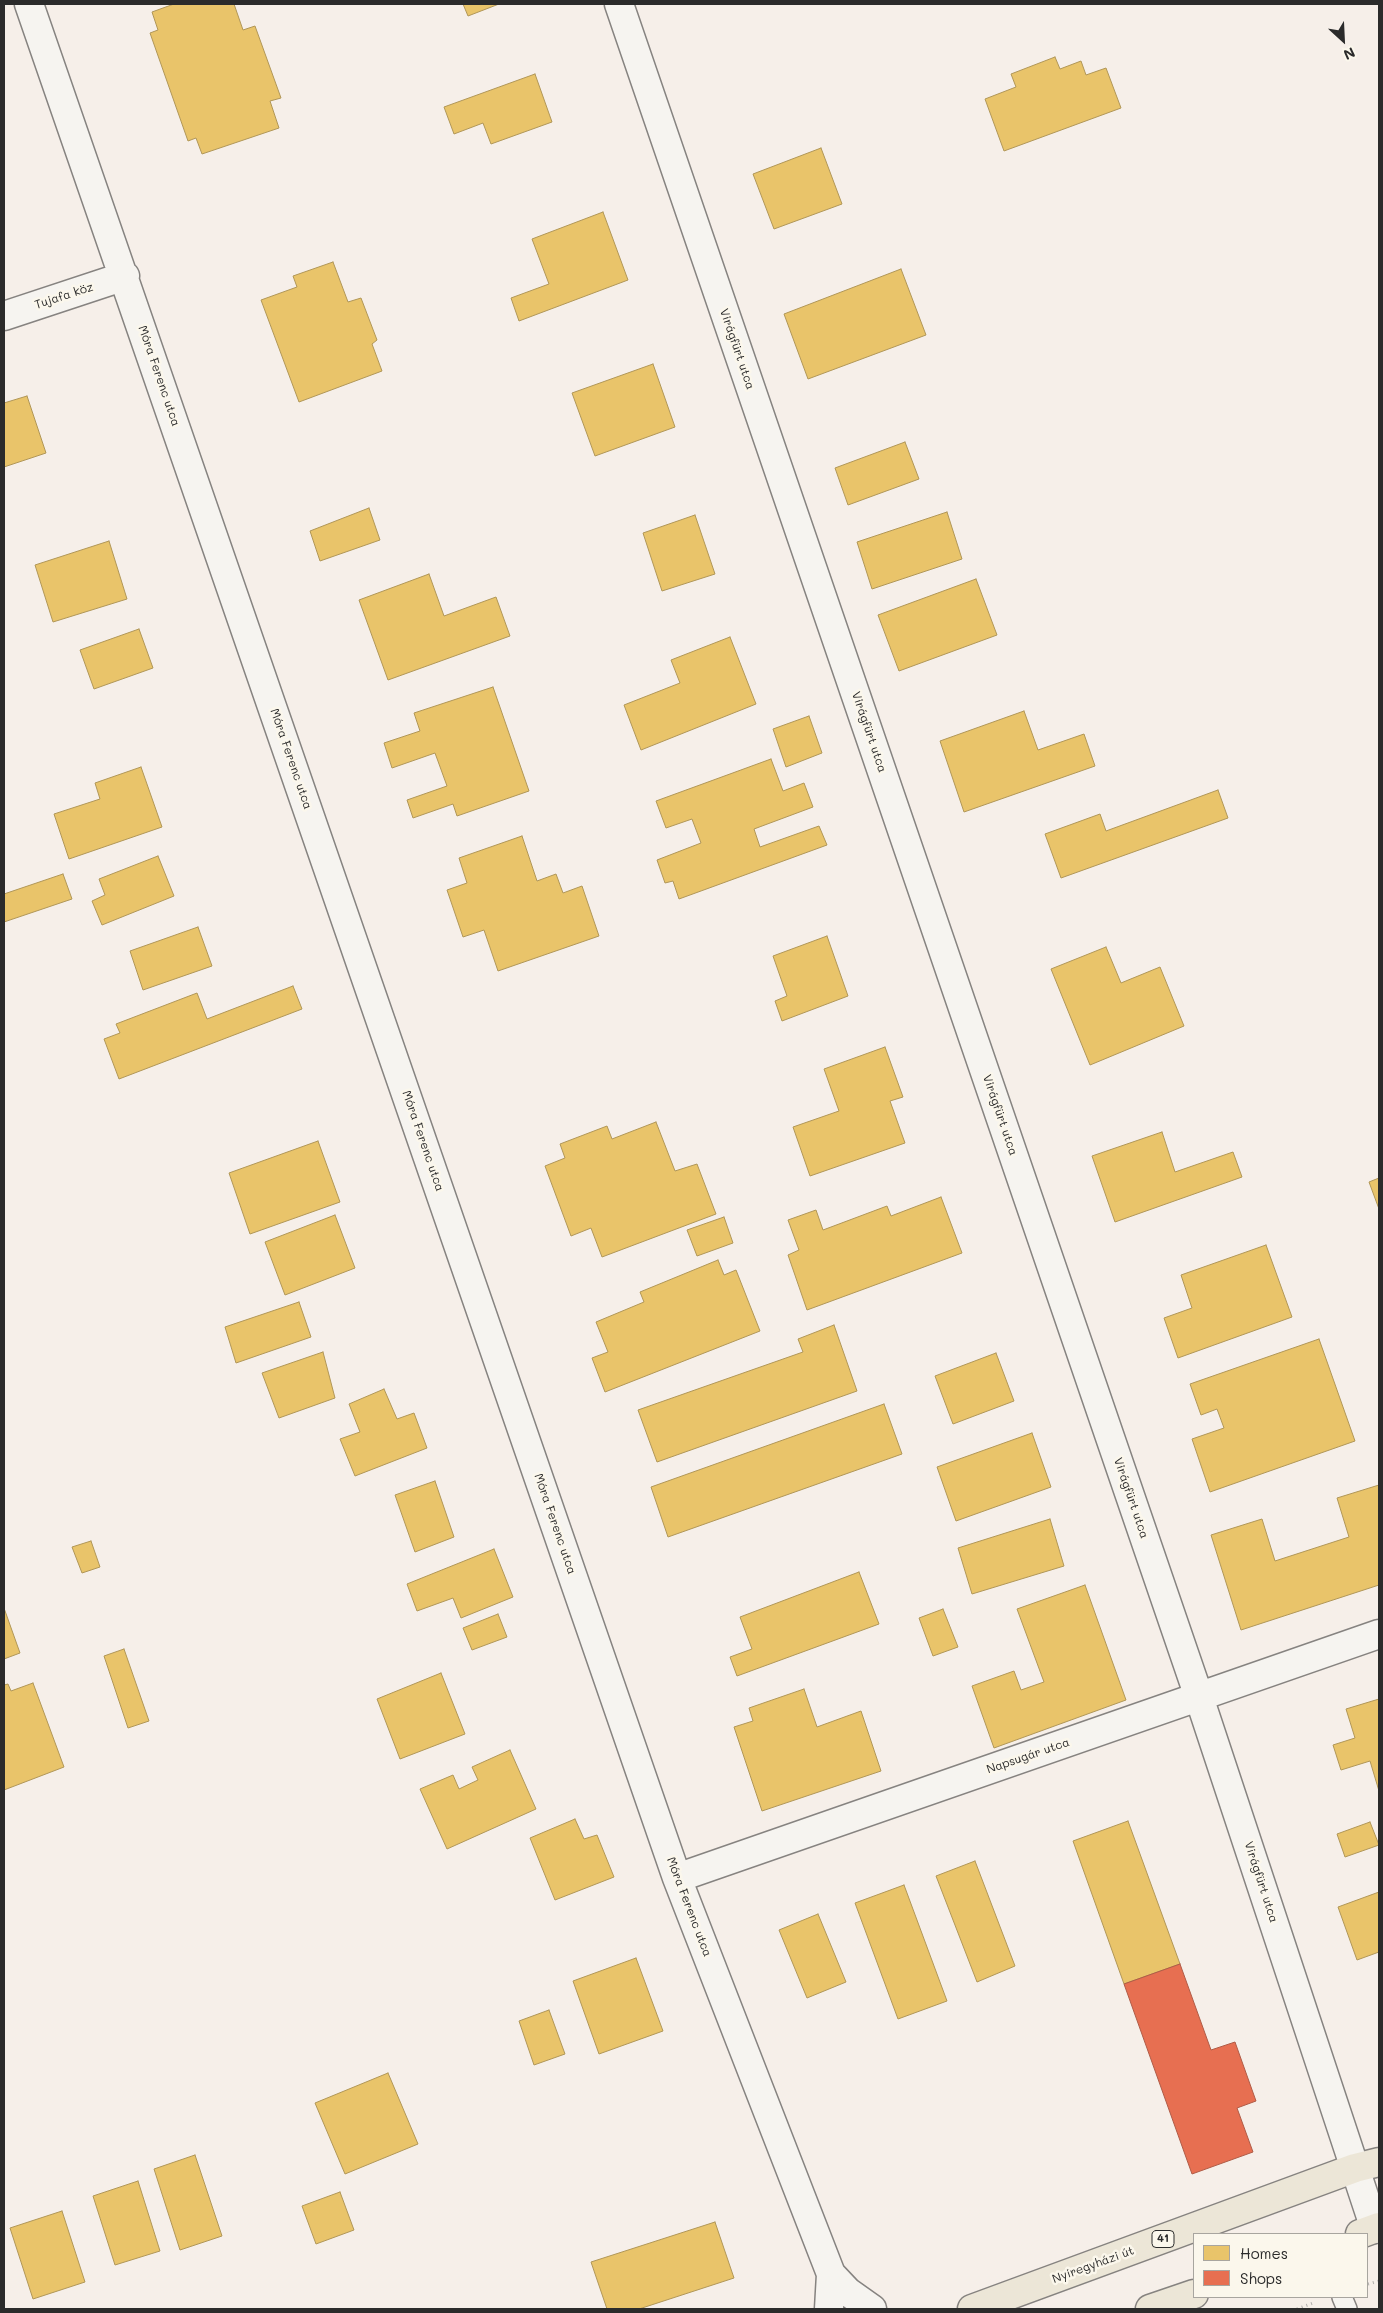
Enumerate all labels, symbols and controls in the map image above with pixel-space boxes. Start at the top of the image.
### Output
north arrow [1318,15,1368,65]
text: N [1341,43,1358,65]
street label: Tujafa köz [33,280,95,312]
street label: Virágfürt utca [716,307,758,391]
street label: Móra Ferenc utca [135,324,183,428]
street label: Virágfürt utca [848,690,890,774]
street label: Móra Ferenc utca [267,707,315,811]
street label: Virágfürt utca [979,1073,1021,1157]
street label: Móra Ferenc utca [399,1089,447,1193]
street label: Virágfürt utca [1110,1456,1152,1540]
street label: Móra Ferenc utca [531,1472,579,1576]
street label: Napsugár utca [985,1735,1071,1777]
street label: Virágfürt utca [1241,1840,1281,1924]
street label: Móra Ferenc utca [663,1855,715,1959]
road number: 41 [1152,2230,1174,2248]
legend [1193,2233,1368,2298]
text: Homes [1240,2243,1288,2263]
street label: Nyíregyházi út [1050,2244,1136,2286]
text: Shops [1240,2268,1282,2288]

